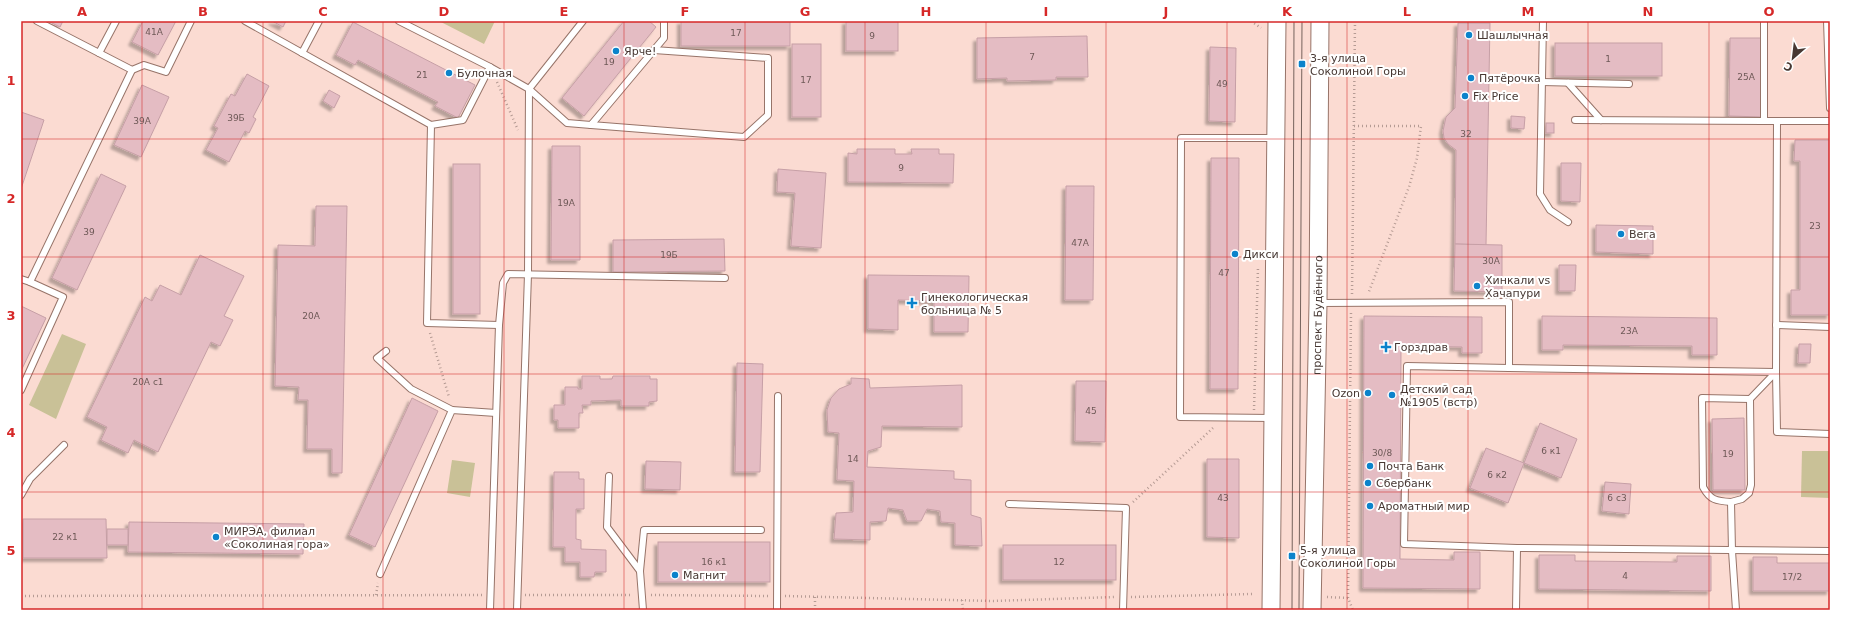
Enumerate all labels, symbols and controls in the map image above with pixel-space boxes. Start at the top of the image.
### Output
text: A [77,4,87,19]
text: B [198,4,208,19]
text: C [318,4,328,19]
text: D [439,4,450,19]
text: E [560,4,568,19]
text: F [681,4,689,19]
text: G [800,4,810,19]
text: H [921,4,931,19]
text: I [1044,4,1048,19]
text: J [1163,4,1168,19]
text: K [1282,4,1293,19]
text: L [1403,4,1411,19]
text: M [1522,4,1534,19]
text: N [1643,4,1653,19]
text: O [1763,4,1775,19]
house number: 41А [145,27,164,37]
house number: 17 [730,28,742,38]
place label: Шашлычная [1477,29,1548,42]
marker: Шашлычная [1464,30,1474,40]
house number: 9 [869,31,875,41]
north arrow [1773,38,1813,78]
place label: Ярче! [624,45,656,58]
marker: Ярче! [611,46,621,56]
house number: 7 [1029,52,1035,62]
place label: 3-я улица Соколиной Горы [1310,52,1406,78]
house number: 1 [1605,54,1611,64]
house number: 19 [603,57,615,67]
marker: 3-я улица Соколиной Горы [1297,59,1307,69]
text: С [1782,59,1795,74]
place label: Булочная [457,67,512,80]
marker: Булочная [444,68,454,78]
house number: 21 [416,70,428,80]
place label: Пятёрочка [1479,72,1541,85]
house number: 25А [1737,72,1756,82]
text: 1 [6,73,16,88]
marker: Пятёрочка [1466,73,1476,83]
house number: 17 [800,75,812,85]
house number: 49 [1216,79,1228,89]
place label: Fix Price [1473,90,1519,103]
marker: Fix Price [1460,91,1470,101]
house number: 39Б [227,113,245,123]
house number: 39А [133,116,152,126]
house number: 32 [1460,129,1472,139]
house number: 9 [898,163,904,173]
text: 2 [6,191,16,206]
house number: 19А [557,198,576,208]
house number: 23 [1809,221,1821,231]
house number: 39 [83,227,95,237]
place label: Вега [1629,228,1656,241]
marker: Вега [1616,229,1626,239]
house number: 47А [1071,238,1090,248]
place label: Дикси [1243,248,1279,261]
marker: Дикси [1230,249,1240,259]
house number: 19Б [660,250,678,260]
street label: проспект Будённого [1311,255,1325,375]
house number: 30А [1482,256,1501,266]
house number: 47 [1218,268,1230,278]
place label: Хинкали vs Хачапури [1485,274,1550,300]
marker: Хинкали vs Хачапури [1472,281,1482,291]
place label: Гинекологическая больница № 5 [921,291,1028,317]
marker: Гинекологическая больница № 5 [906,297,918,309]
text: 3 [6,308,16,323]
house number: 20А [302,311,321,321]
house number: 23А [1620,326,1639,336]
place label: Горздрав [1394,341,1448,354]
marker: Горздрав [1381,342,1391,352]
house number: 20А с1 [132,377,164,387]
place label: Детский сад №1905 (встр) [1400,383,1477,409]
place label: Ozon [1332,387,1360,400]
marker: Ozon [1363,388,1373,398]
marker: Детский сад №1905 (встр) [1387,390,1397,400]
house number: 45 [1085,406,1097,416]
text: 4 [6,425,16,440]
house number: 6 к1 [1541,446,1561,456]
house number: 30/8 [1372,448,1392,458]
house number: 19 [1722,449,1734,459]
house number: 14 [847,454,859,464]
place label: Почта Банк [1378,460,1445,473]
marker: Почта Банк [1365,461,1375,471]
house number: 6 к2 [1487,470,1507,480]
place label: Сбербанк [1376,477,1432,490]
marker: Сбербанк [1363,478,1373,488]
house number: 43 [1217,493,1229,503]
house number: 6 с3 [1607,493,1627,503]
place label: Ароматный мир [1378,500,1470,513]
marker: Ароматный мир [1365,501,1375,511]
place label: МИРЭА, филиал «Соколиная гора» [224,525,330,551]
house number: 22 к1 [52,532,78,542]
marker: МИРЭА, филиал «Соколиная гора» [211,532,221,542]
text: 5 [6,543,16,558]
place label: 5-я улица Соколиной Горы [1300,544,1396,570]
marker: 5-я улица Соколиной Горы [1287,551,1297,561]
house number: 16 к1 [701,557,727,567]
house number: 12 [1053,557,1065,567]
place label: Магнит [683,569,726,582]
marker: Магнит [670,570,680,580]
house number: 4 [1622,571,1628,581]
house number: 17/2 [1782,572,1802,582]

